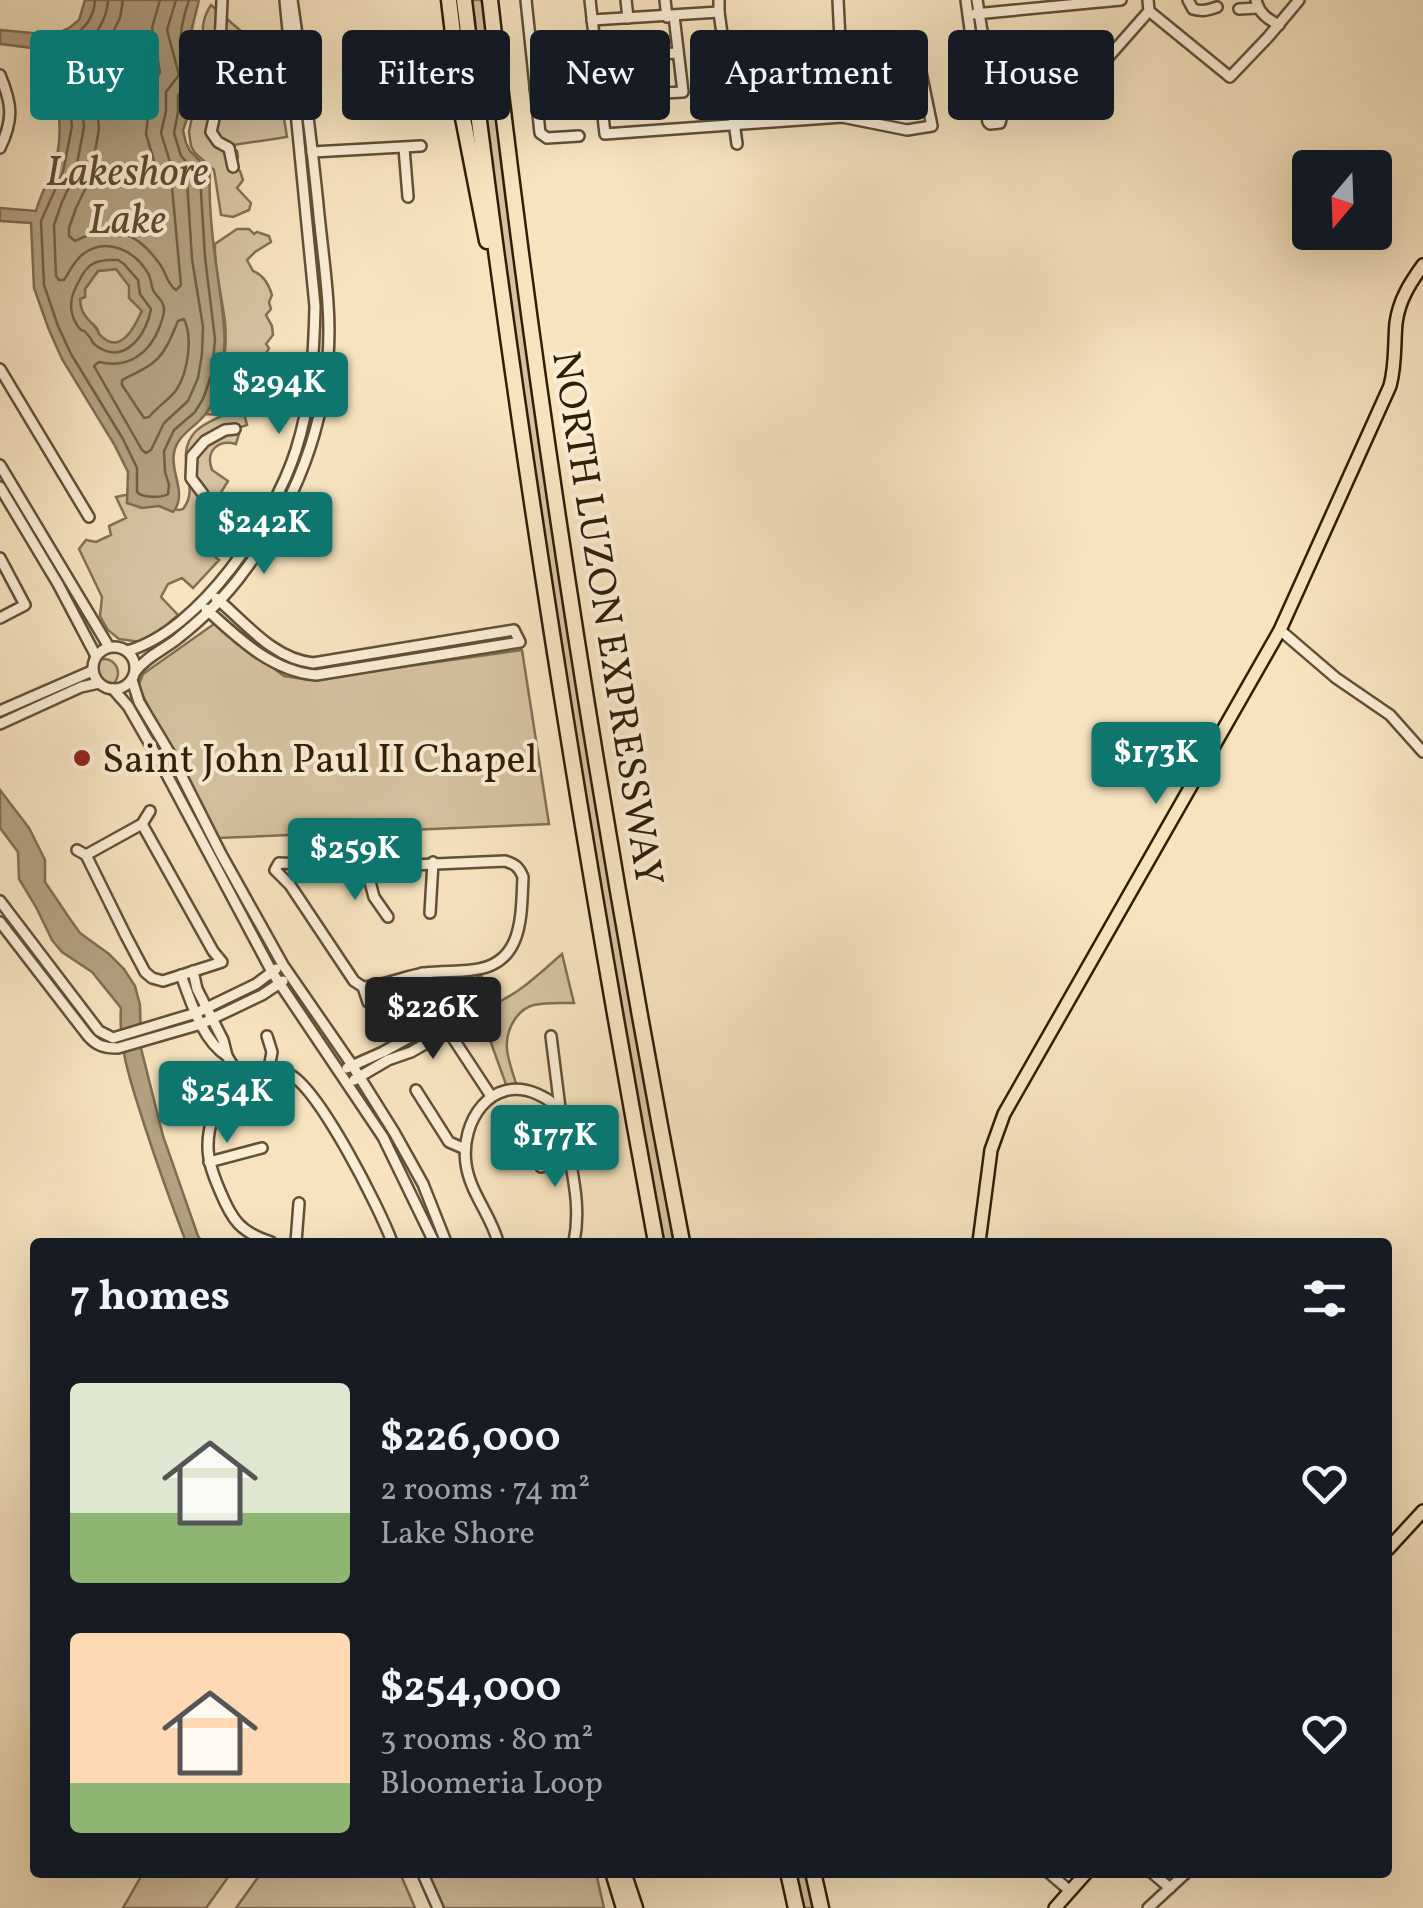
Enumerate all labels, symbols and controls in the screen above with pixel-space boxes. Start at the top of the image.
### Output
chip: Buy [30,30,159,120]
chip: Rent [179,30,322,120]
chip: Filters [342,30,510,120]
chip: New [530,30,670,120]
chip: Apartment [690,30,928,120]
chip: House [948,30,1114,120]
water label: Lakeshore Lake [46,145,208,252]
north arrow [1292,150,1392,250]
map controls [1292,150,1392,250]
street label: NORTH LUZON EXPRESSWAY [535,347,675,890]
pin: $294K [209,352,349,437]
text: $294K [232,362,326,406]
pin: $242K [194,492,334,577]
text: $242K [217,502,311,546]
pin: $173K [1086,722,1226,807]
text: $173K [1113,732,1199,776]
place label: Saint John Paul II Chapel [102,734,537,790]
marker: Saint John Paul II Chapel [71,747,93,769]
pin: $259K [285,818,425,903]
text: $259K [310,828,400,872]
pin: $226K [363,977,503,1062]
text: $226K [387,987,479,1031]
pin: $254K [157,1061,297,1146]
text: $254K [181,1071,273,1115]
pin: $177K [485,1105,625,1190]
text: $177K [513,1115,597,1159]
text: 7 homes [70,1269,230,1328]
icon: filters [1297,1271,1352,1326]
text: $226,000 [380,1410,561,1469]
icon: home [150,1423,270,1543]
icon: heart [1297,1456,1352,1511]
text: 2 rooms · 74 m² [380,1469,590,1513]
text: Lake Shore [380,1513,535,1557]
text: $254,000 [380,1660,562,1719]
icon: home [150,1673,270,1793]
icon: heart [1297,1706,1352,1761]
text: 3 rooms · 80 m² [380,1719,593,1763]
text: Bloomeria Loop [380,1763,603,1807]

